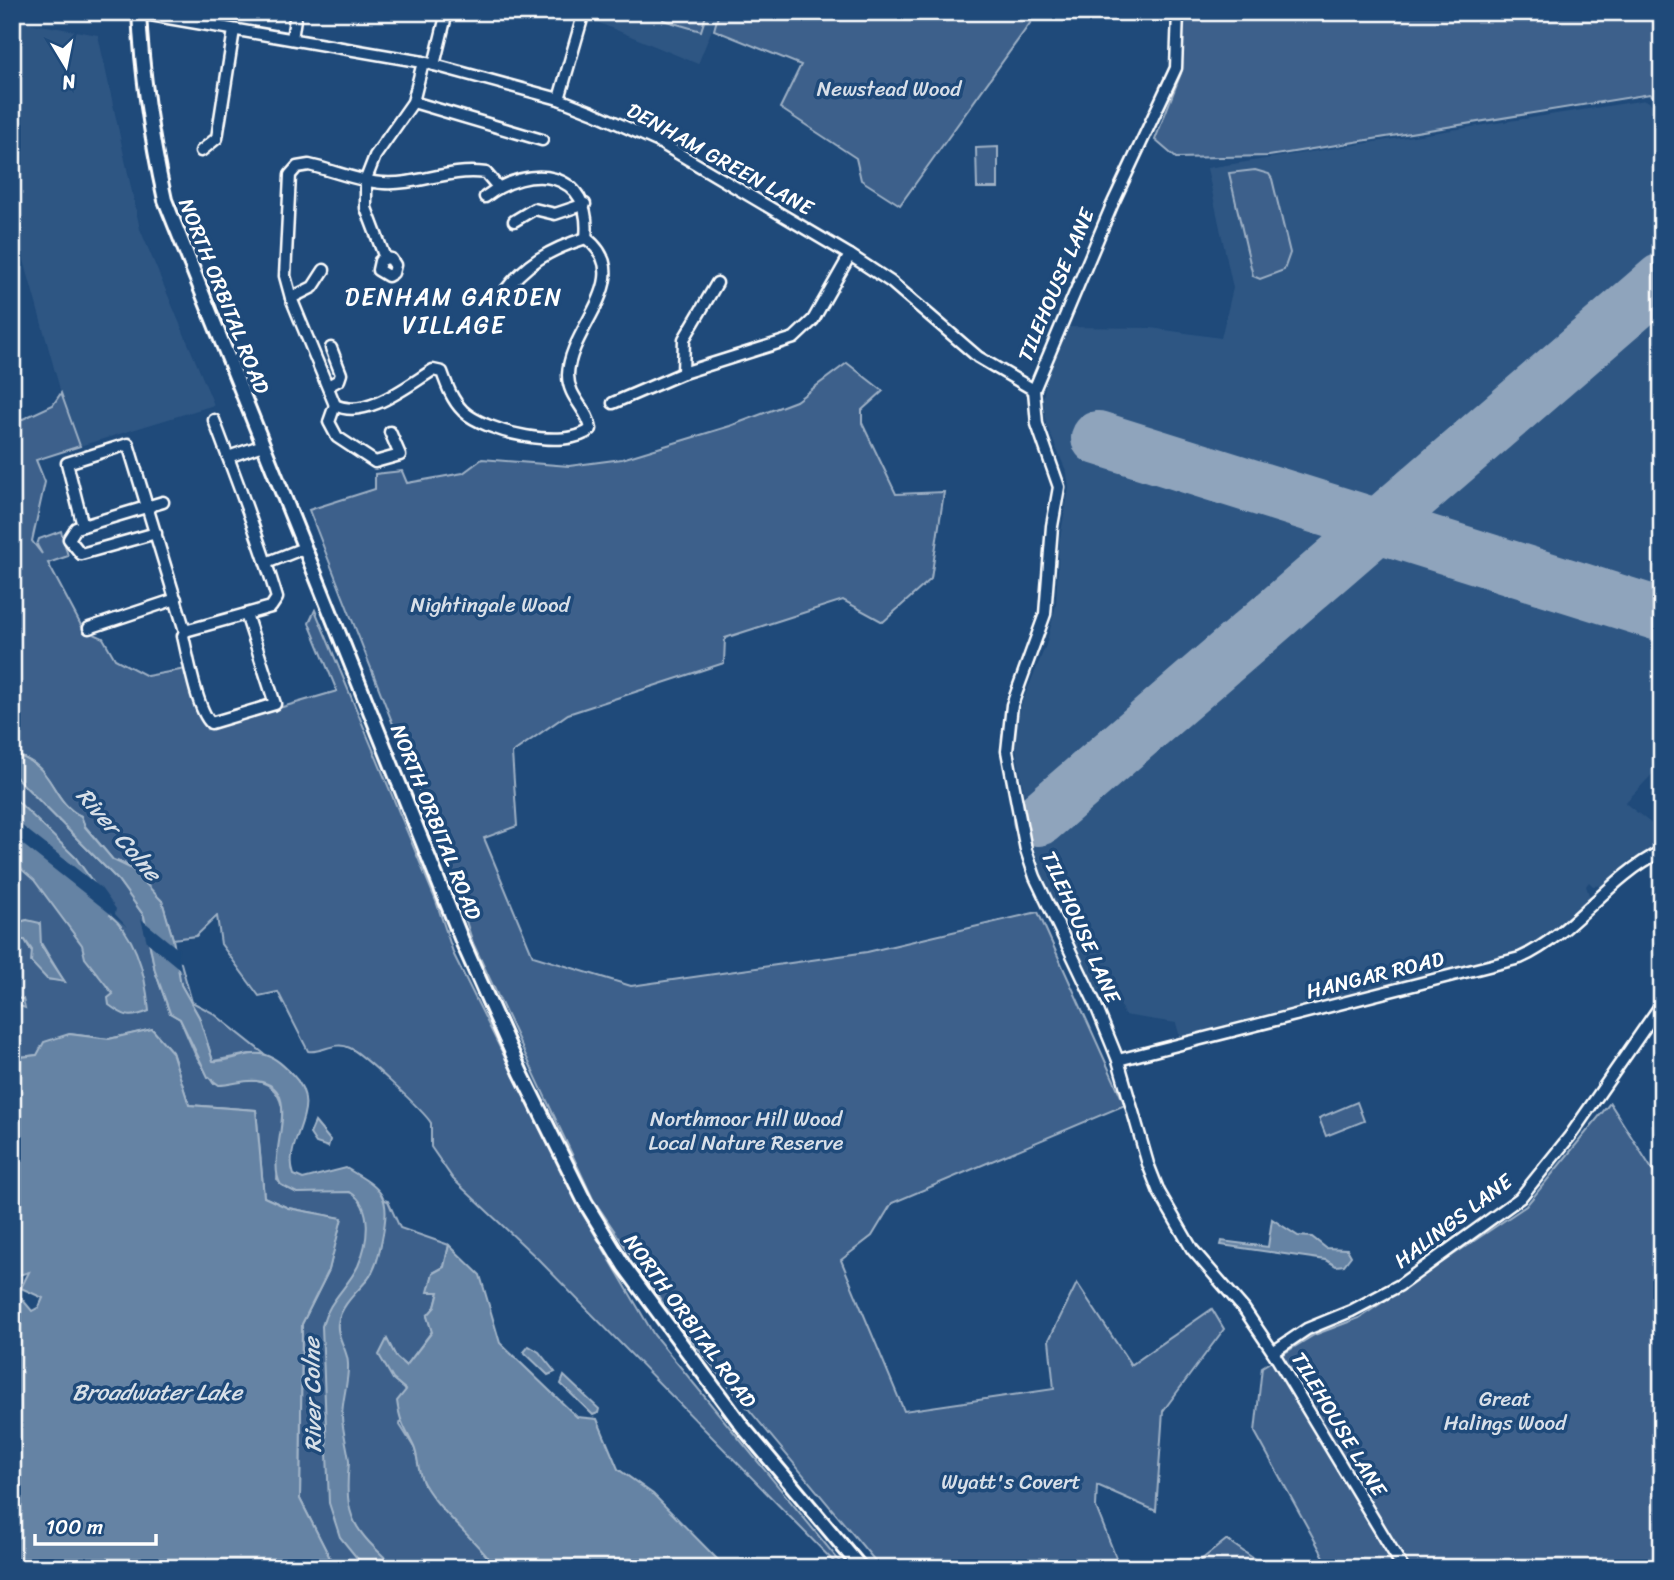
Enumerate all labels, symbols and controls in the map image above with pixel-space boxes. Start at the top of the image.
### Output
north arrow [32,32,102,102]
text: N [59,65,79,100]
park label: Newstead Wood [817,70,963,108]
street label: DENHAM GREEN LANE [619,92,822,227]
street label: NORTH ORBITAL ROAD [167,192,281,400]
street label: TILEHOUSE LANE [1007,201,1106,368]
district label: DENHAM GARDEN VILLAGE [345,276,563,346]
park label: Nightingale Wood [410,586,572,624]
street label: NORTH ORBITAL ROAD [379,718,493,926]
water label: River Colne [66,778,173,893]
street label: TILEHOUSE LANE [1030,844,1132,1011]
street label: HANGAR ROAD [1302,939,1448,1010]
park label: Northmoor Hill Wood Local Nature Reserve [648,1100,844,1162]
street label: HALINGS LANE [1385,1163,1522,1279]
street label: NORTH ORBITAL ROAD [613,1226,767,1417]
water label: River Colne [291,1335,334,1453]
street label: TILEHOUSE LANE [1281,1344,1398,1505]
water label: Broadwater Lake [72,1372,244,1413]
park label: Great Halings Wood [1444,1380,1568,1442]
park label: Wyatt's Covert [941,1463,1081,1501]
scale bar [35,1503,156,1547]
text: 100 m [46,1508,103,1546]

